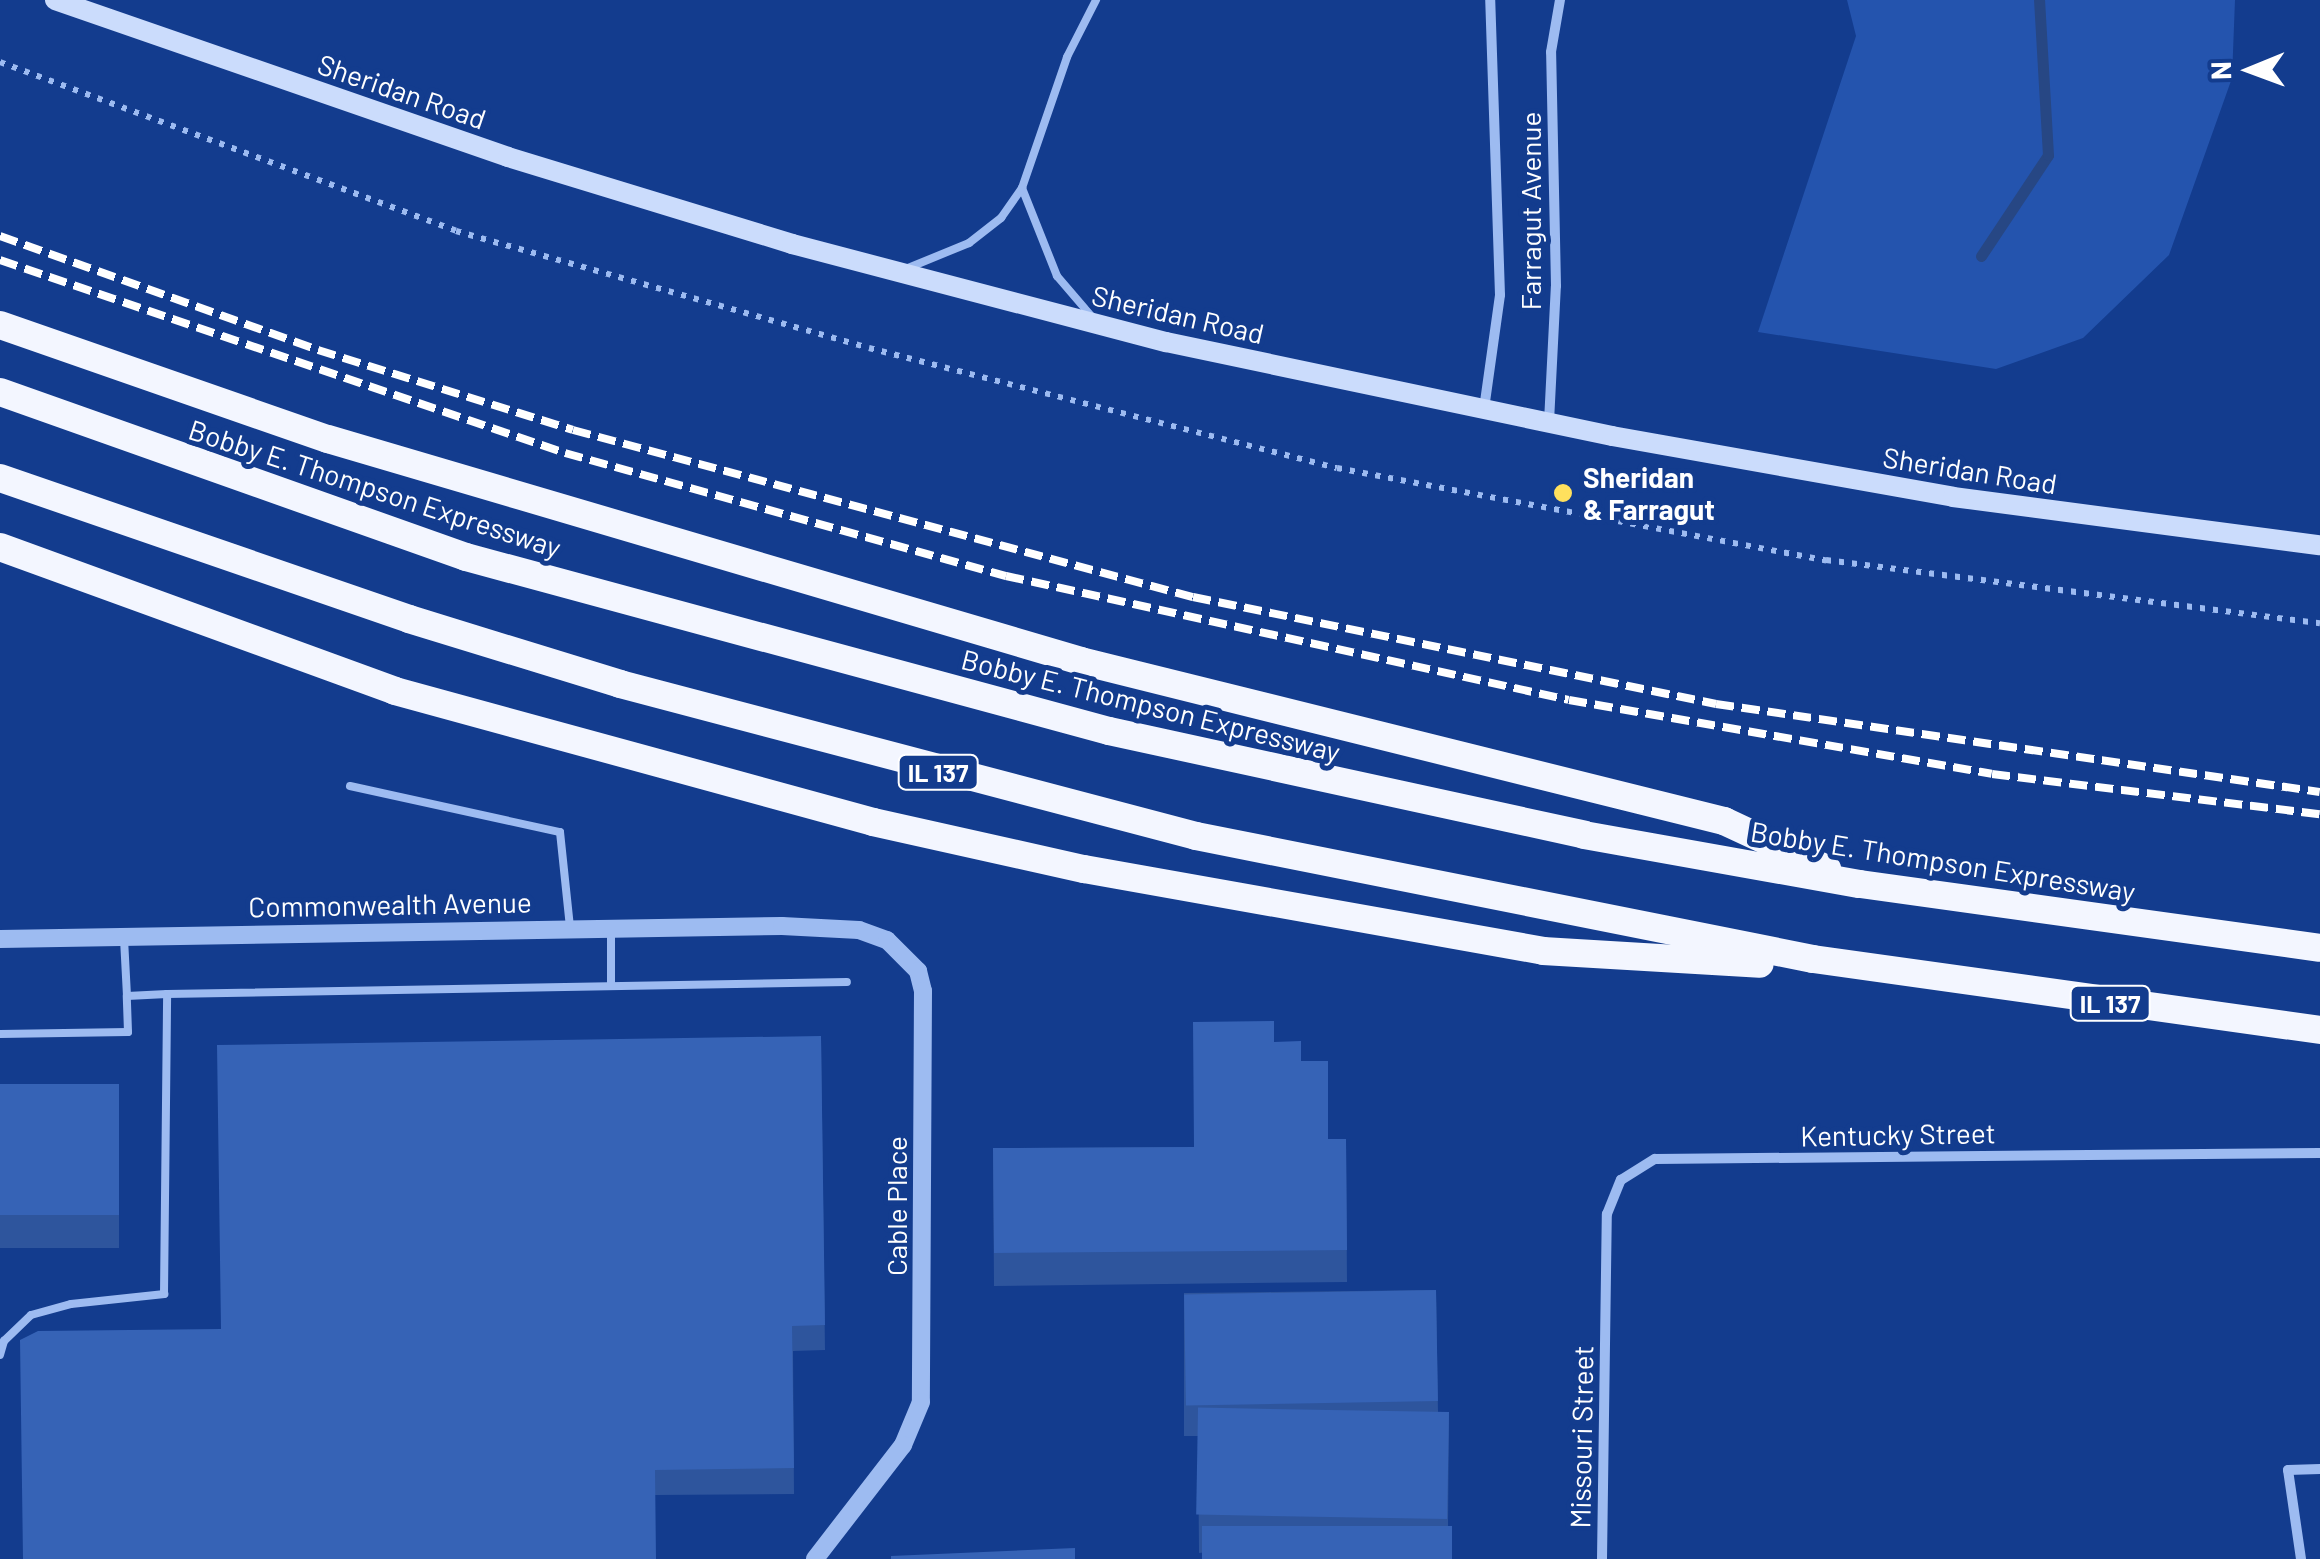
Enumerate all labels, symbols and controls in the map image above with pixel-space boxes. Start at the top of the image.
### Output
north arrow [2200,20,2300,120]
street label: Sheridan Road [313,47,491,135]
text: N [2203,61,2237,80]
street label: Farragut Avenue [1513,112,1547,310]
street label: Sheridan Road [1089,278,1267,350]
street label: Bobby E. Thompson Expressway [185,412,565,564]
street label: Sheridan Road [1881,440,2059,500]
place label: Sheridan & Farragut [1583,460,1715,526]
marker: Sheridan & Farragut [1552,482,1574,504]
street label: Bobby E. Thompson Expressway [958,642,1344,768]
road number: IL 137 [896,752,980,792]
street label: Bobby E. Thompson Expressway [1748,814,2138,908]
street label: Commonwealth Avenue [248,885,532,923]
road number: IL 137 [2068,983,2152,1023]
street label: Kentucky Street [1800,1115,1996,1153]
street label: Cable Place [879,1136,913,1276]
street label: Missouri Street [1563,1345,1599,1529]

